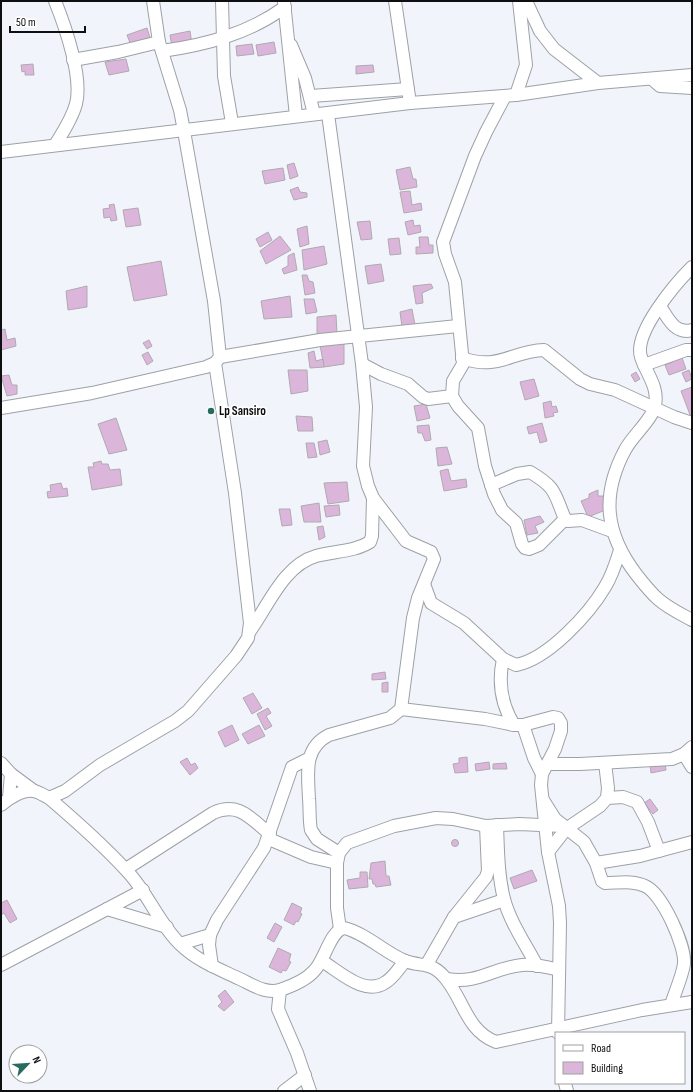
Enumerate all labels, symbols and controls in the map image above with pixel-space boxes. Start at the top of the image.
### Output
scale bar [10,8,85,34]
text: 50 m [16,15,36,30]
place label: Lp Sansiro [219,403,266,419]
marker: Lp Sansiro [206,406,216,416]
legend [555,1032,685,1084]
text: Road [591,1041,611,1056]
north arrow [8,1044,48,1084]
text: N [29,1055,44,1066]
text: Building [591,1061,623,1076]

